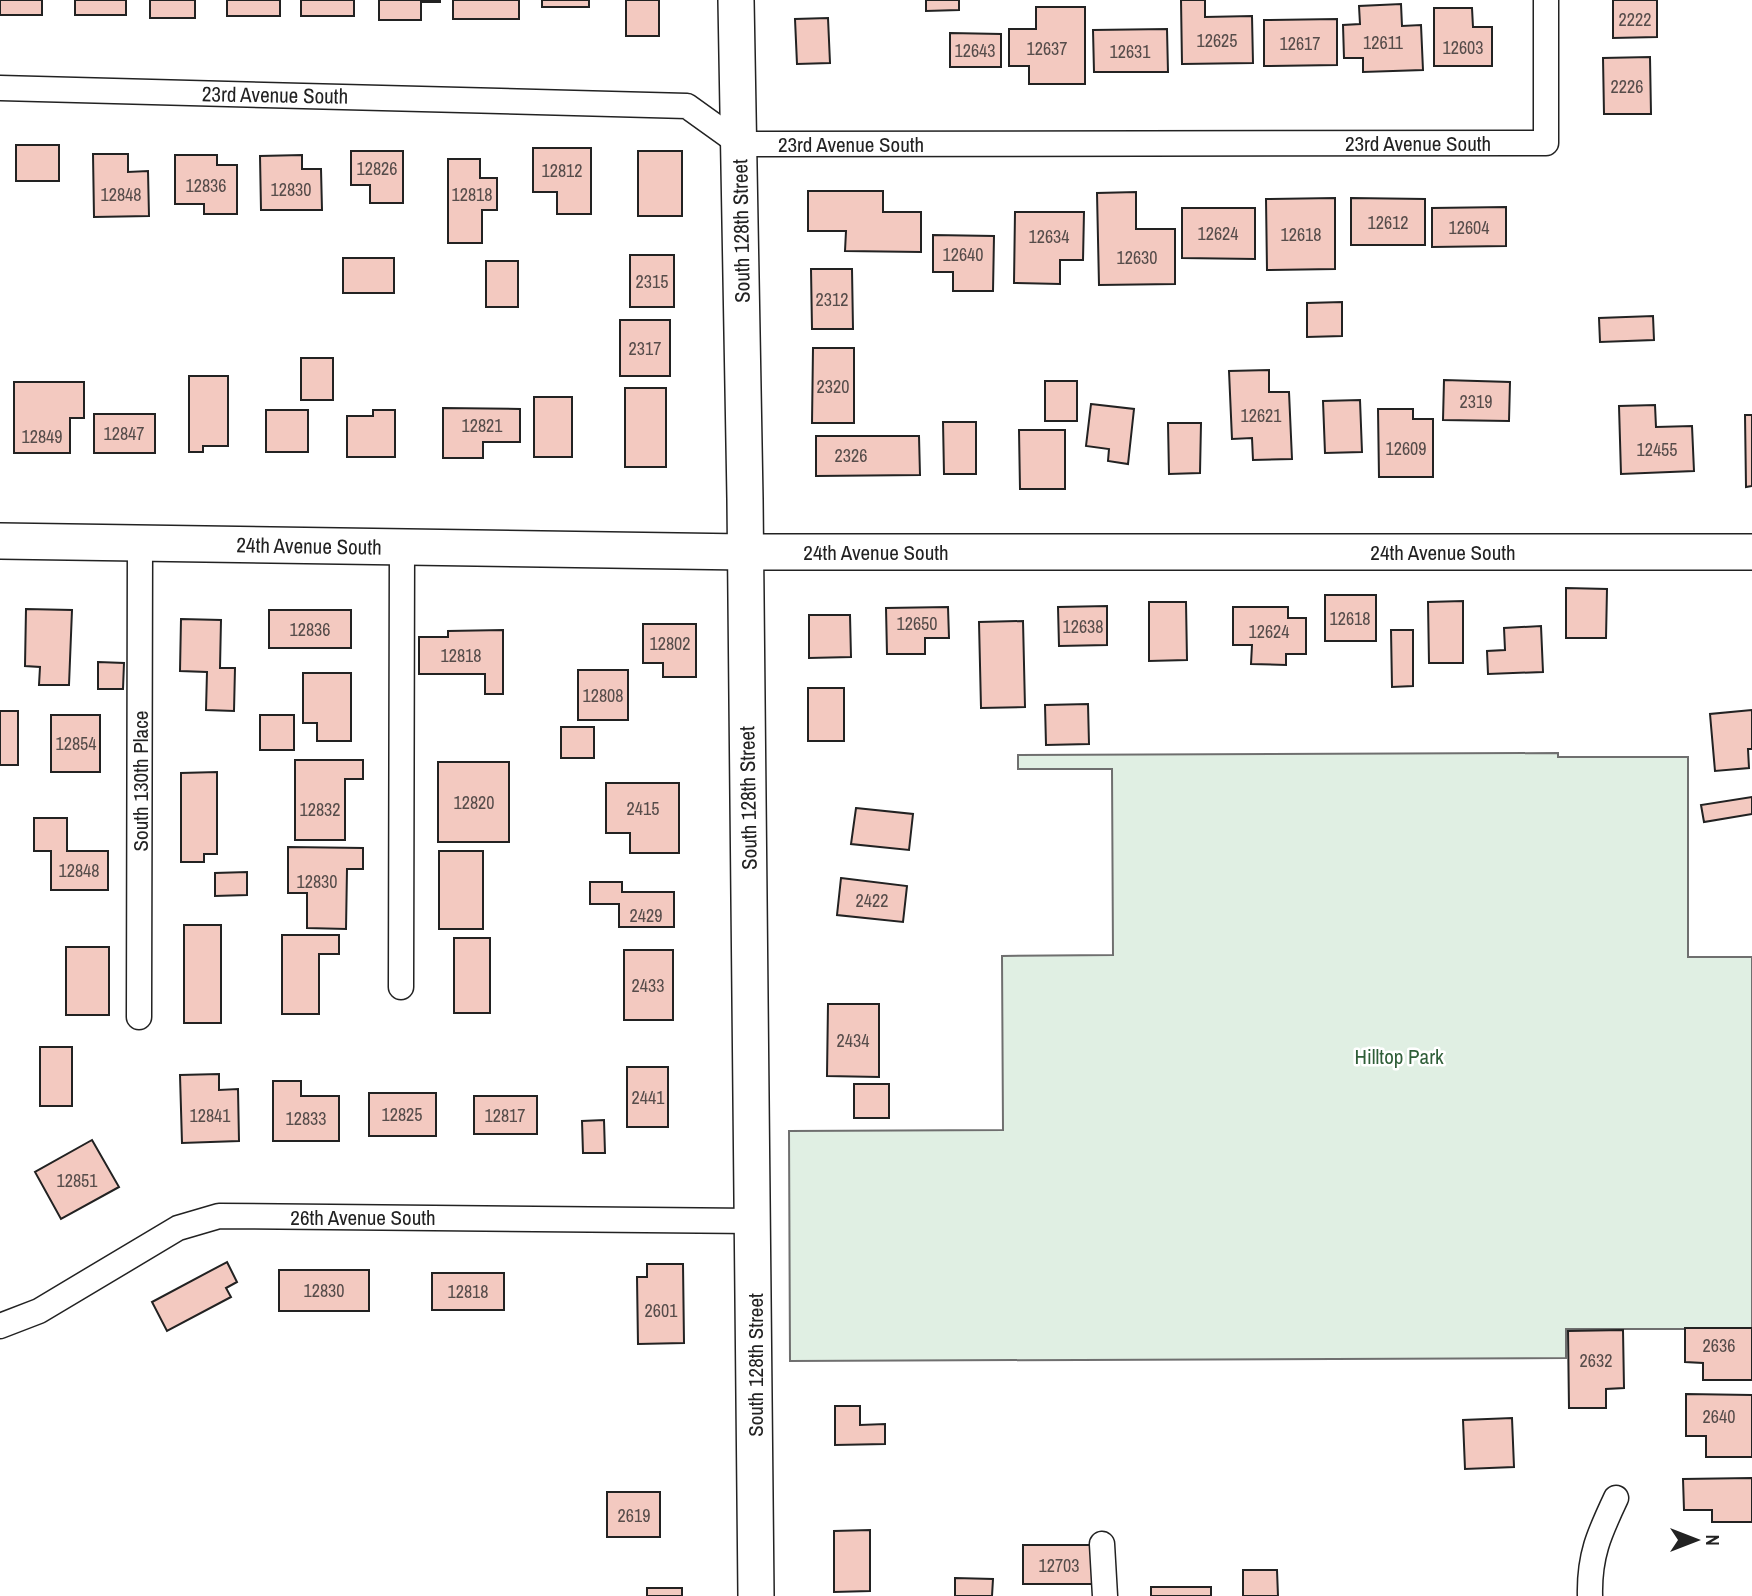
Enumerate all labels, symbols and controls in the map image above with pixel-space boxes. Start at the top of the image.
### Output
house number: 2222 [1619,7,1651,32]
house number: 12625 [1196,28,1238,53]
house number: 12611 [1363,30,1404,55]
house number: 12617 [1279,31,1321,56]
house number: 12603 [1442,35,1484,60]
house number: 12637 [1026,36,1068,61]
house number: 12643 [954,38,996,63]
house number: 12631 [1109,39,1151,64]
house number: 2226 [1611,74,1643,99]
street label: 23rd Avenue South [202,79,348,111]
street label: 23rd Avenue South [1345,129,1491,158]
street label: 23rd Avenue South [778,130,924,159]
house number: 12826 [356,156,398,181]
house number: 12812 [541,158,583,183]
street label: South 128th Street [725,159,757,303]
house number: 12836 [185,173,227,198]
house number: 12830 [270,177,312,202]
house number: 12848 [100,182,142,207]
house number: 12818 [451,182,493,207]
house number: 12612 [1367,210,1409,235]
house number: 12604 [1448,215,1490,240]
house number: 12624 [1197,221,1239,246]
house number: 12618 [1280,222,1322,247]
house number: 12634 [1028,224,1070,249]
house number: 12640 [942,242,984,267]
house number: 12630 [1116,245,1158,270]
house number: 2315 [636,269,668,294]
house number: 2312 [816,287,848,312]
house number: 2317 [629,336,661,361]
house number: 2320 [817,374,849,399]
house number: 2319 [1460,389,1492,414]
house number: 12621 [1240,403,1282,428]
house number: 12821 [461,413,503,438]
house number: 12847 [103,421,145,446]
house number: 12849 [21,424,63,449]
house number: 12609 [1385,436,1427,461]
house number: 12455 [1636,437,1678,462]
house number: 2326 [835,443,867,468]
street label: 24th Avenue South [236,530,382,562]
street label: 24th Avenue South [803,538,949,567]
street label: 24th Avenue South [1370,538,1516,567]
house number: 12618 [1329,606,1371,631]
house number: 12650 [896,611,938,636]
house number: 12638 [1062,614,1104,639]
house number: 12836 [289,617,331,642]
house number: 12624 [1248,619,1290,644]
house number: 12802 [649,631,691,656]
house number: 12818 [440,643,482,668]
house number: 12808 [582,683,624,708]
street label: South 130th Place [126,711,155,851]
street label: South 128th Street [732,726,764,870]
house number: 12854 [55,731,97,756]
house number: 12820 [453,790,495,815]
house number: 2415 [627,796,659,821]
house number: 12832 [299,797,341,822]
house number: 12848 [58,858,100,883]
house number: 12830 [296,869,338,894]
house number: 2422 [856,888,888,913]
house number: 2429 [630,903,662,928]
house number: 2433 [632,973,664,998]
house number: 2434 [837,1028,869,1053]
park label: Hilltop Park [1355,1042,1444,1071]
house number: 2441 [632,1085,665,1110]
house number: 12825 [381,1102,423,1127]
house number: 12841 [189,1103,231,1128]
house number: 12817 [484,1103,526,1128]
house number: 12833 [285,1106,327,1131]
house number: 12851 [56,1168,98,1193]
street label: 26th Avenue South [290,1203,436,1232]
house number: 12830 [303,1278,345,1303]
house number: 12818 [447,1279,489,1304]
street label: South 128th Street [741,1293,770,1437]
house number: 2601 [645,1298,678,1323]
house number: 2636 [1703,1333,1735,1358]
house number: 2632 [1580,1348,1612,1373]
house number: 2640 [1703,1404,1735,1429]
house number: 2619 [618,1503,650,1528]
north arrow [1661,1505,1731,1575]
text: N [1700,1534,1726,1546]
house number: 12703 [1038,1553,1080,1578]

